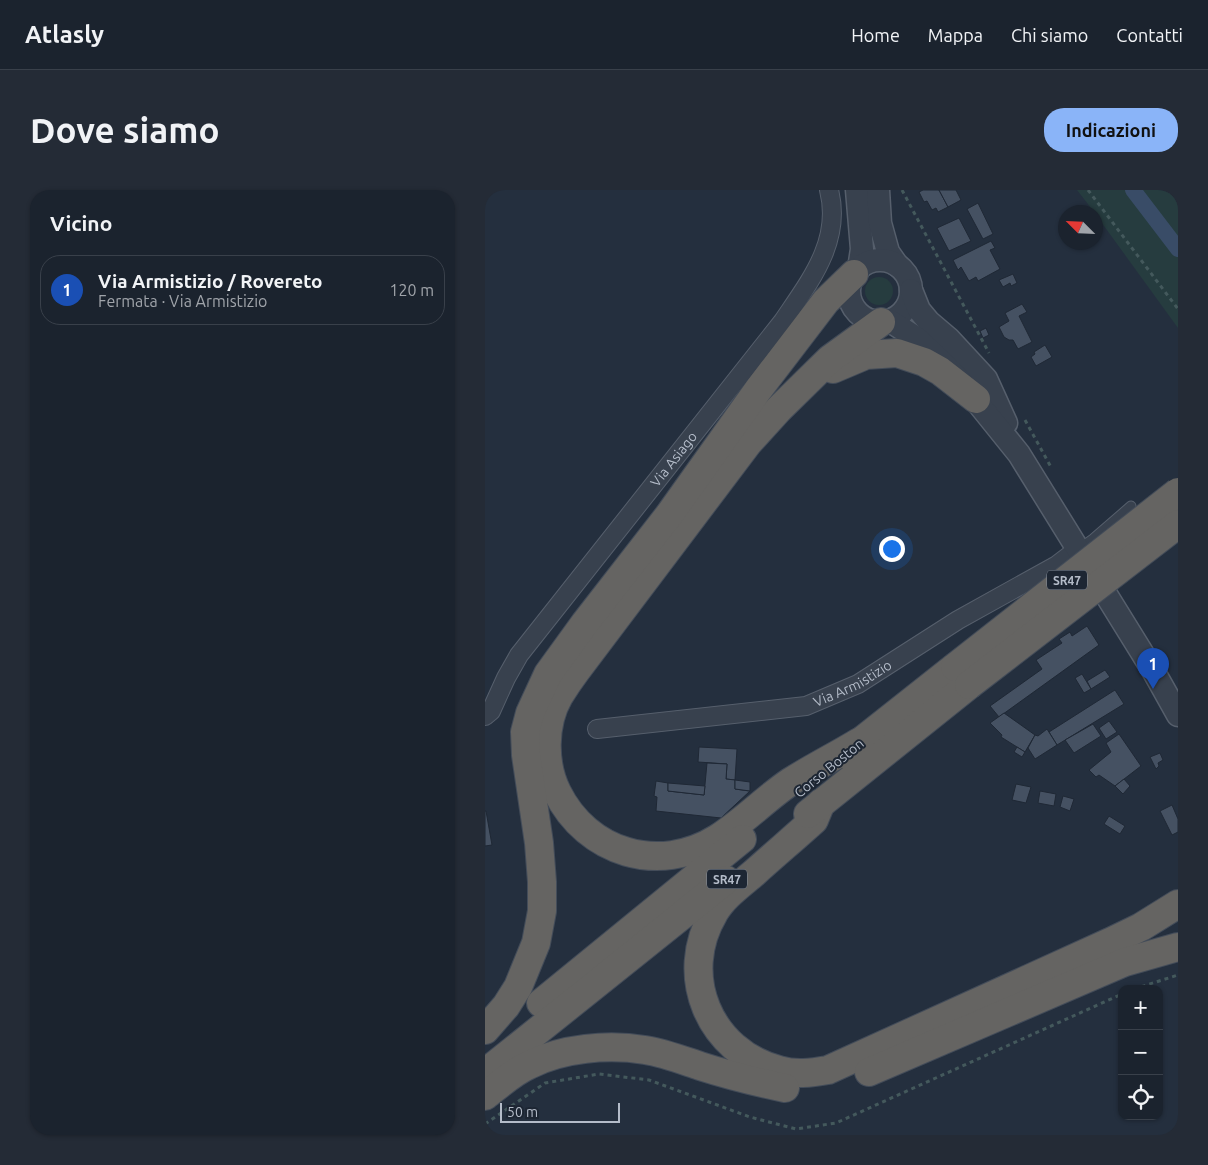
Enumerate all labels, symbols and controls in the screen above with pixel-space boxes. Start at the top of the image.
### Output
text: Atlasly [25,21,104,48]
text: Home [851,25,900,45]
text: Mappa [928,25,983,45]
text: Chi siamo [1011,25,1088,45]
text: Contatti [1116,25,1183,45]
button: Indicazioni [1044,108,1178,152]
text: Dove siamo [30,110,220,150]
north arrow [1058,205,1103,250]
text: Vicino [50,211,112,235]
text: Via Armistizio / Rovereto [98,270,322,292]
text: 1 [62,281,72,299]
text: 120 m [389,281,434,299]
text: Fermata · Via Armistizio [98,292,267,310]
street label: Via Asiago [647,429,700,490]
your location [879,536,905,562]
road number: SR47 [1047,570,1087,590]
pin: 1 [1137,648,1169,689]
street label: Via Armistizio [811,657,895,710]
street label: Corso Boston [791,735,867,801]
road number: SR47 [707,870,747,889]
map controls [1118,985,1163,1120]
button: + [1118,985,1163,1030]
button: − [1118,1030,1163,1075]
button: locate [1118,1075,1163,1120]
scale bar [500,1100,620,1123]
text: 50 m [507,1104,538,1120]

